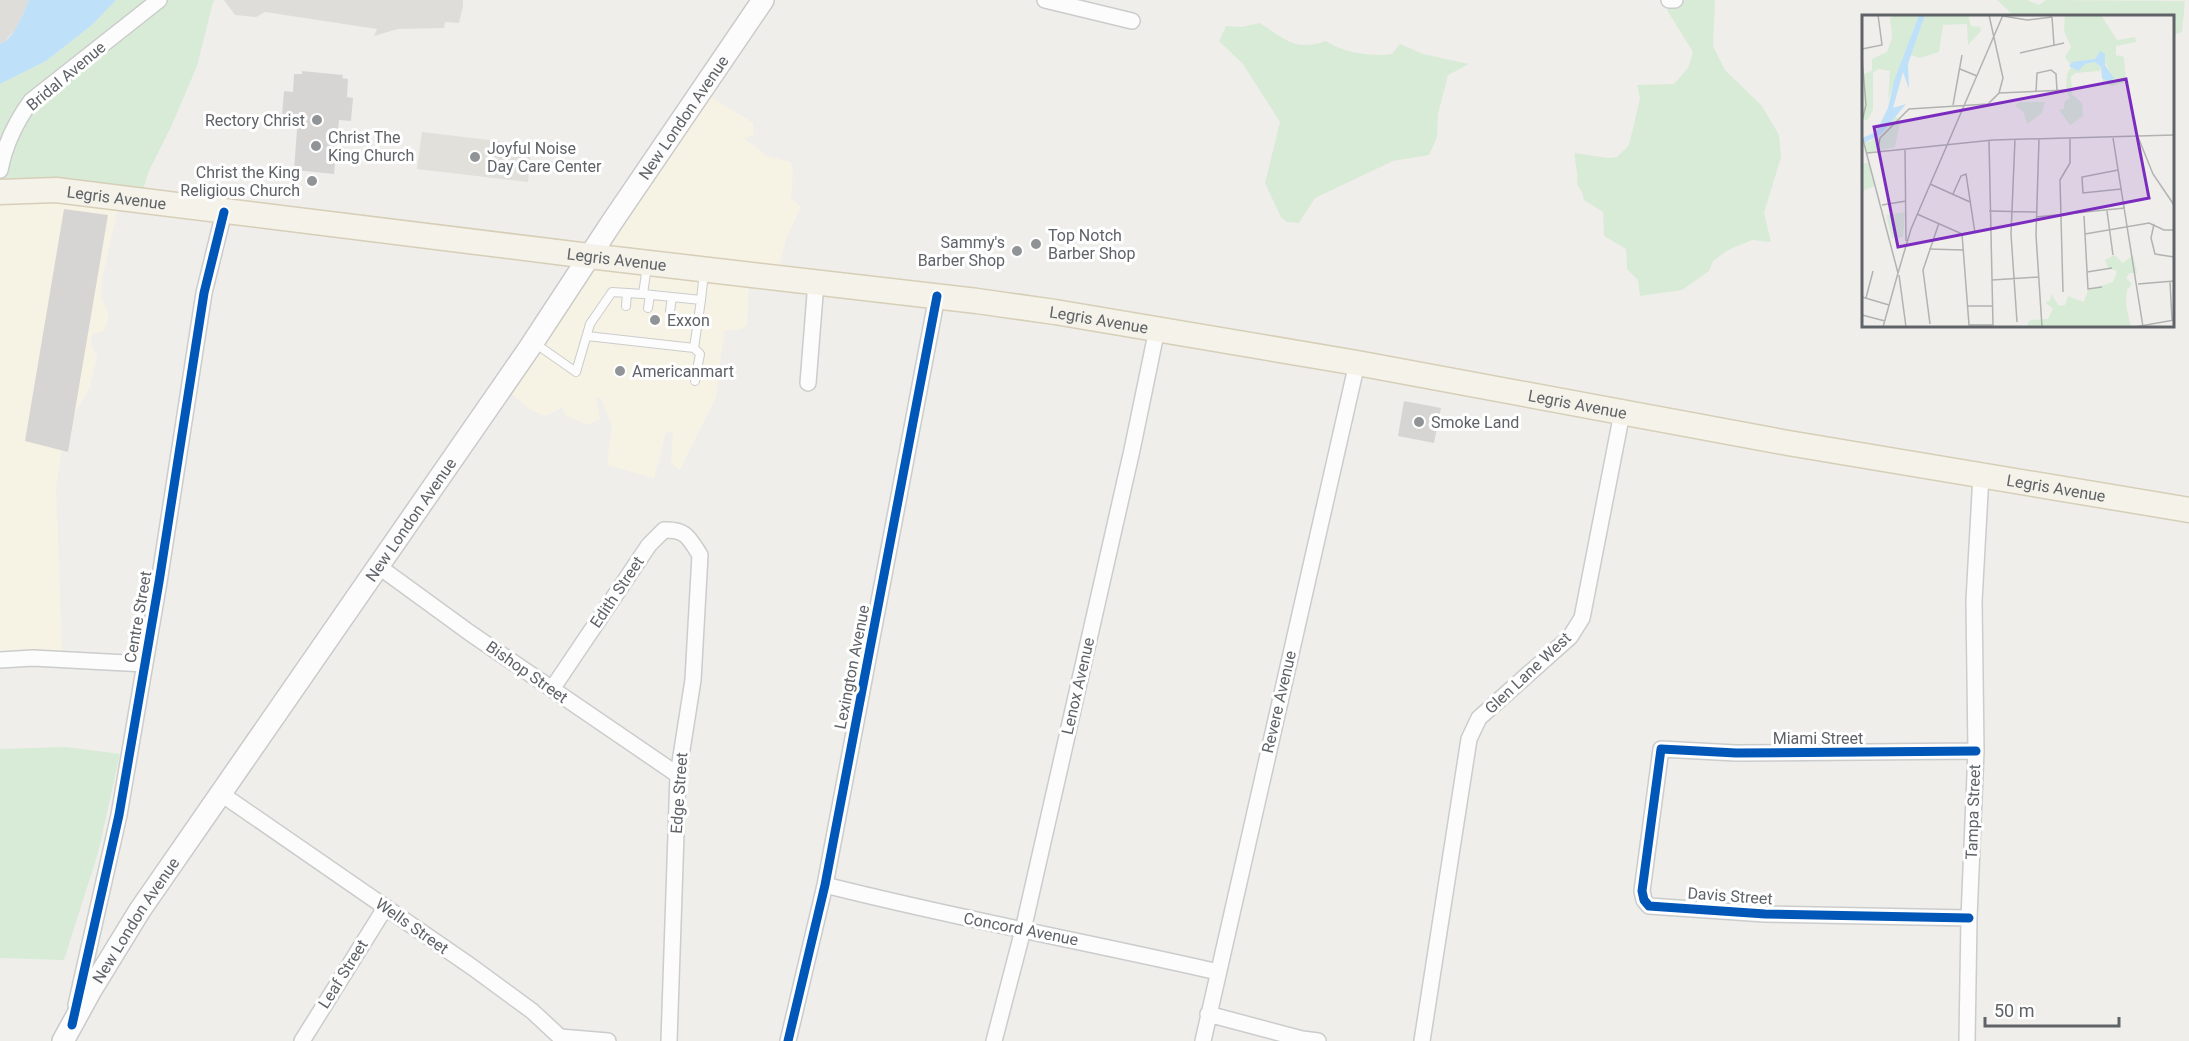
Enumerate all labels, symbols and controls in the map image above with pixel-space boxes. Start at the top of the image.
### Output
inset map [1862,15,2174,327]
street label: Bridal Avenue [23,37,109,115]
street label: New London Avenue [634,52,732,183]
place label: Rectory Christ [205,111,305,130]
marker: Rectory Christ [310,113,324,127]
place label: Christ The King Church [328,128,414,165]
marker: Christ The King Church [309,139,323,153]
place label: Joyful Noise Day Care Center [487,139,602,176]
marker: Joyful Noise Day Care Center [468,150,482,164]
place label: Christ the King Religious Church [180,163,300,200]
marker: Christ the King Religious Church [305,174,319,188]
street label: Legris Avenue [66,182,167,213]
place label: Top Notch Barber Shop [1048,226,1135,263]
place label: Sammy's Barber Shop [918,233,1005,270]
marker: Top Notch Barber Shop [1029,237,1043,251]
street label: Legris Avenue [566,244,667,274]
marker: Sammy's Barber Shop [1010,244,1024,258]
street label: Legris Avenue [1048,302,1150,337]
place label: Exxon [667,311,710,330]
marker: Exxon [648,313,662,327]
place label: Americanmart [632,362,734,381]
marker: Americanmart [613,364,627,378]
street label: Legris Avenue [1527,385,1628,422]
place label: Smoke Land [1431,413,1519,432]
marker: Smoke Land [1412,415,1426,429]
street label: New London Avenue [361,454,460,585]
street label: Legris Avenue [2005,470,2107,505]
street label: Edith Street [586,553,648,631]
street label: Centre Street [121,570,155,664]
street label: Lexington Avenue [831,603,873,731]
street label: Glen Lane West [1481,628,1575,718]
street label: Lenox Avenue [1058,636,1098,736]
street label: Bishop Street [483,637,571,707]
street label: Revere Avenue [1258,649,1300,755]
street label: Miami Street [1773,729,1863,748]
street label: Edge Street [667,752,691,834]
street label: Tampa Street [1962,764,1984,860]
street label: New London Avenue [88,854,183,987]
street label: Davis Street [1687,884,1773,908]
street label: Wells Street [372,894,452,958]
street label: Concord Avenue [962,909,1080,949]
street label: Leaf Street [314,936,372,1012]
scale bar [1985,990,2118,1028]
text: 50 m [1994,1000,2034,1021]

